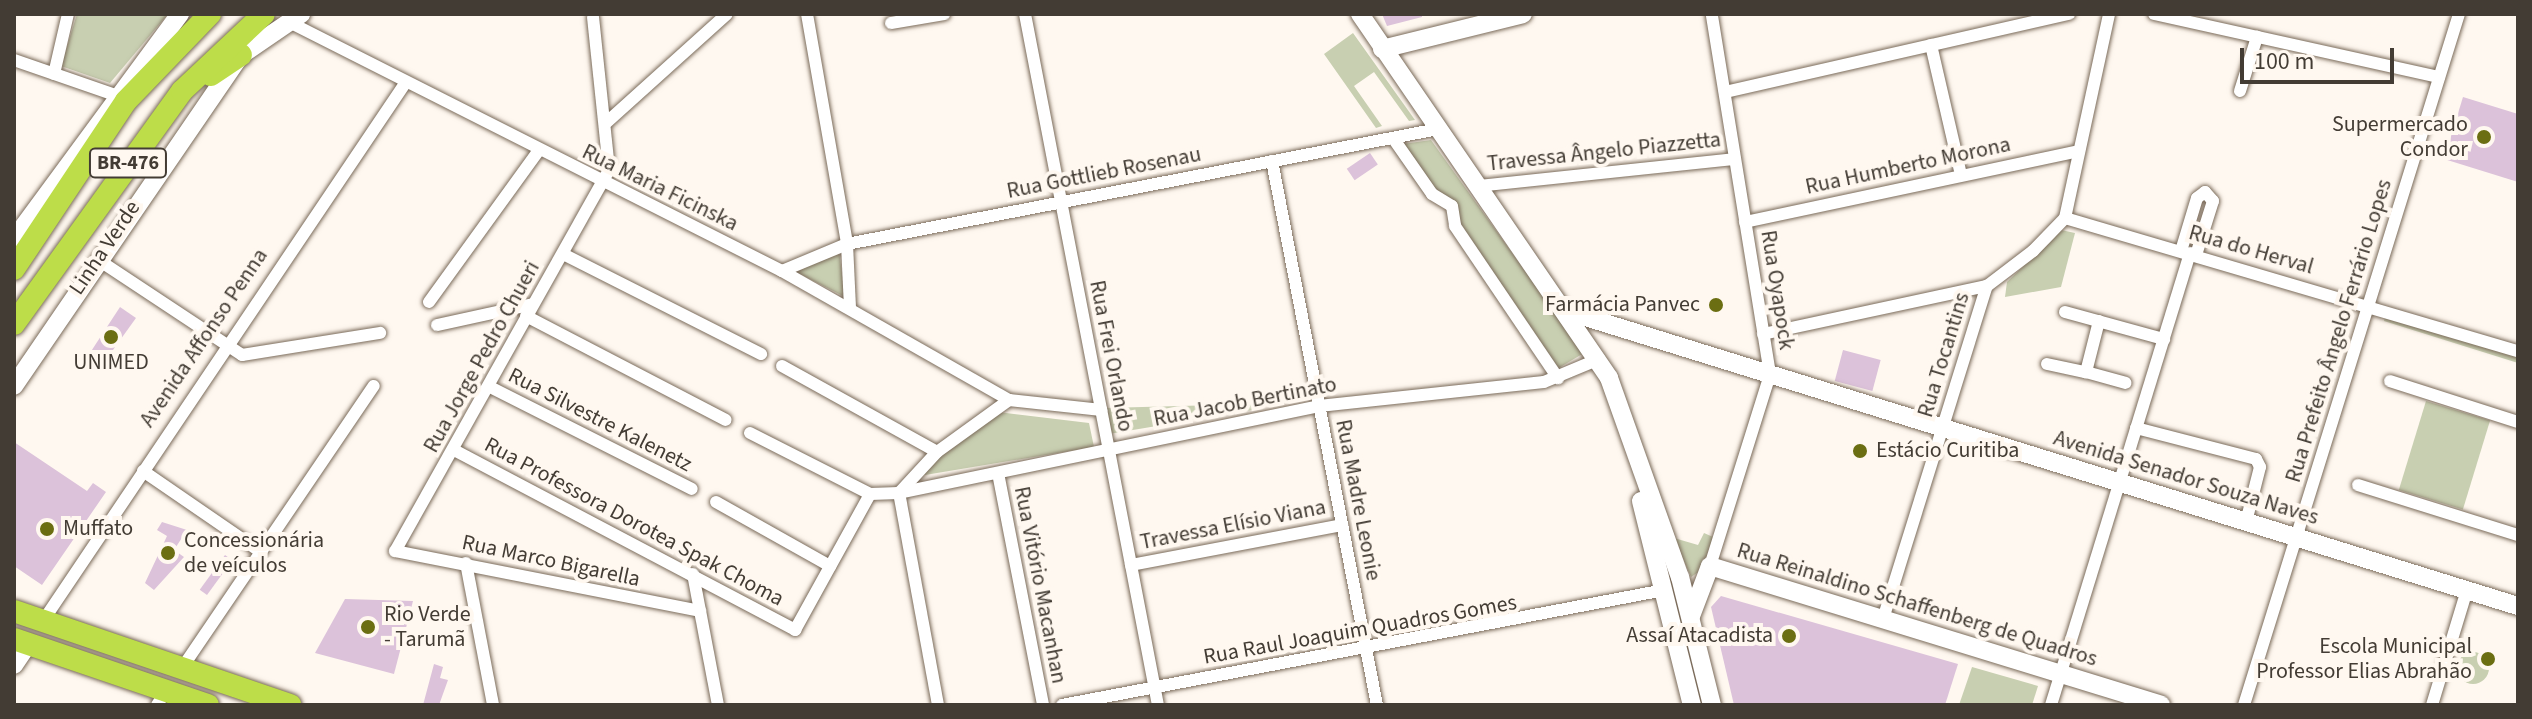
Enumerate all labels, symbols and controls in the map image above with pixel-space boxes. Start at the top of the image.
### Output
scale bar [2244,32,2398,82]
text: 100 m [2254,44,2314,79]
place label: Supermercado Condor [2332,111,2468,162]
street label: Travessa Ângelo Piazzetta [1486,127,1722,177]
marker: Supermercado Condor [2475,128,2493,146]
street label: Rua Humberto Morona [1803,131,2013,201]
street label: Rua Maria Ficinska [578,139,742,237]
street label: Rua Gottlieb Rosenau [1005,141,1203,205]
road number: BR-476 [88,147,168,179]
street label: Rua Prefeito Ângelo Ferrário Lopes [2280,176,2398,486]
street label: Linha Verde [64,196,146,300]
street label: Rua do Herval [2186,220,2316,280]
street label: Rua Oyapock [1755,228,1799,352]
street label: Avenida Affonso Penna [134,244,274,432]
street label: Rua Jorge Pedro Chueri [418,256,546,458]
street label: Rua Frei Orlando [1083,278,1139,434]
street label: Rua Tocantins [1912,289,1976,421]
place label: Farmácia Panvec [1545,292,1700,318]
marker: Farmácia Panvec [1707,296,1725,314]
marker: UNIMED [102,328,120,346]
place label: UNIMED [73,350,149,376]
street label: Rua Silvestre Kalenetz [504,362,696,478]
street label: Rua Jacob Bertinato [1151,371,1339,433]
street label: Rua Madre Leonie [1329,417,1387,583]
street label: Avenida Senador Souza Naves [2050,425,2322,531]
street label: Rua Professora Dorotea Spak Choma [480,432,788,612]
place label: Estácio Curitiba [1876,438,2019,464]
marker: Estácio Curitiba [1851,442,1869,460]
street label: Rua Vitório Macanhan [1008,484,1072,686]
street label: Travessa Elísio Viana [1138,494,1328,556]
place label: Muffato [63,516,133,542]
marker: Muffato [38,520,56,538]
place label: Concessionária de veículos [184,527,324,578]
street label: Rua Marco Bigarella [460,529,642,593]
street label: Rua Reinaldino Schaffenberg de Quadros [1734,537,2100,673]
marker: Concessionária de veículos [159,544,177,562]
street label: Rua Raul Joaquim Quadros Gomes [1201,589,1519,671]
place label: Rio Verde - Tarumã [384,601,471,652]
marker: Rio Verde - Tarumã [359,618,377,636]
place label: Assaí Atacadista [1626,623,1773,649]
marker: Assaí Atacadista [1780,627,1798,645]
place label: Escola Municipal Professor Elias Abrahão [2256,633,2472,684]
marker: Escola Municipal Professor Elias Abrahão [2479,650,2497,668]

